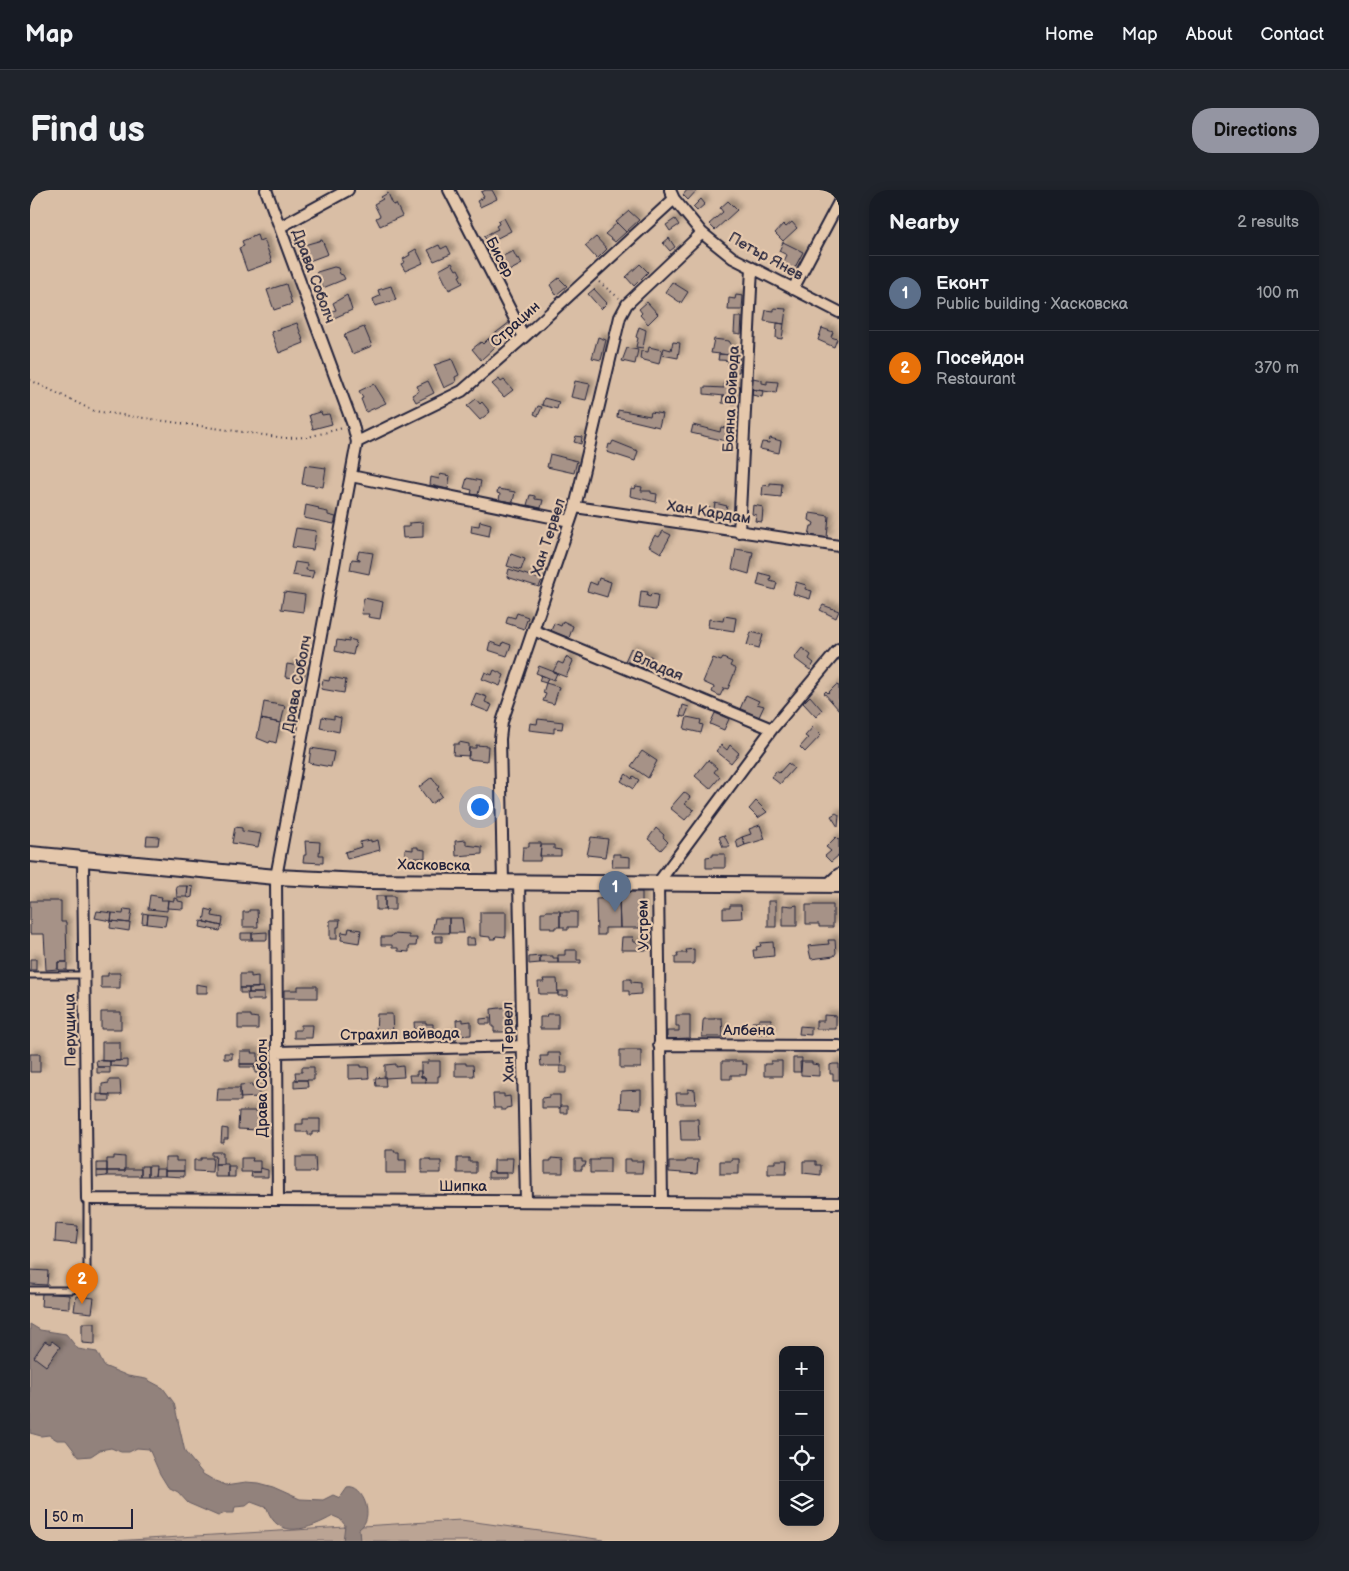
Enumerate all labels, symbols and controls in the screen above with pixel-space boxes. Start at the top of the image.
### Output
text: Map [25,20,73,49]
text: Home [1045,24,1094,45]
text: Map [1122,24,1158,45]
text: About [1186,24,1233,45]
text: Contact [1261,24,1324,45]
button: Directions [1192,108,1319,153]
text: Find us [30,109,145,152]
text: Nearby [889,210,959,235]
text: 2 results [1237,213,1299,232]
street label: Драва Соболч [288,226,339,326]
street label: Петър Янев [725,228,807,285]
street label: Бисер [481,234,518,281]
text: Еконт [936,272,989,295]
text: 1 [902,284,908,303]
text: 100 m [1256,284,1299,303]
text: Public building · Хасковска [936,295,1128,314]
street label: Страцин [487,297,544,352]
street label: Бояна Войвода [719,345,744,453]
text: Посейдон [936,347,1024,370]
text: 2 [900,359,910,378]
text: 370 m [1254,359,1299,378]
text: Restaurant [936,370,1016,389]
street label: Хан Тервел [527,496,570,578]
street label: Хан Кардам [665,496,752,529]
street label: Драва Соболч [279,634,316,734]
street label: Владая [630,647,686,686]
your location [467,794,493,820]
street label: Хасковска [397,855,471,876]
pin: 1 [599,871,631,912]
street label: Устрем [634,899,653,951]
street label: Перущица [60,993,81,1067]
street label: Хан Тервел [498,1001,519,1083]
street label: Албена [722,1021,775,1040]
street label: Страхил войвода [340,1024,460,1045]
street label: Драва Соболч [253,1039,272,1137]
street label: Шипка [439,1177,487,1196]
pin: 2 [66,1263,98,1304]
map controls [779,1346,824,1526]
button: + [779,1346,824,1391]
button: − [779,1391,824,1436]
button: locate [779,1436,824,1481]
button: layers [779,1481,824,1526]
scale bar [45,1506,132,1529]
text: 50 m [52,1509,84,1526]

